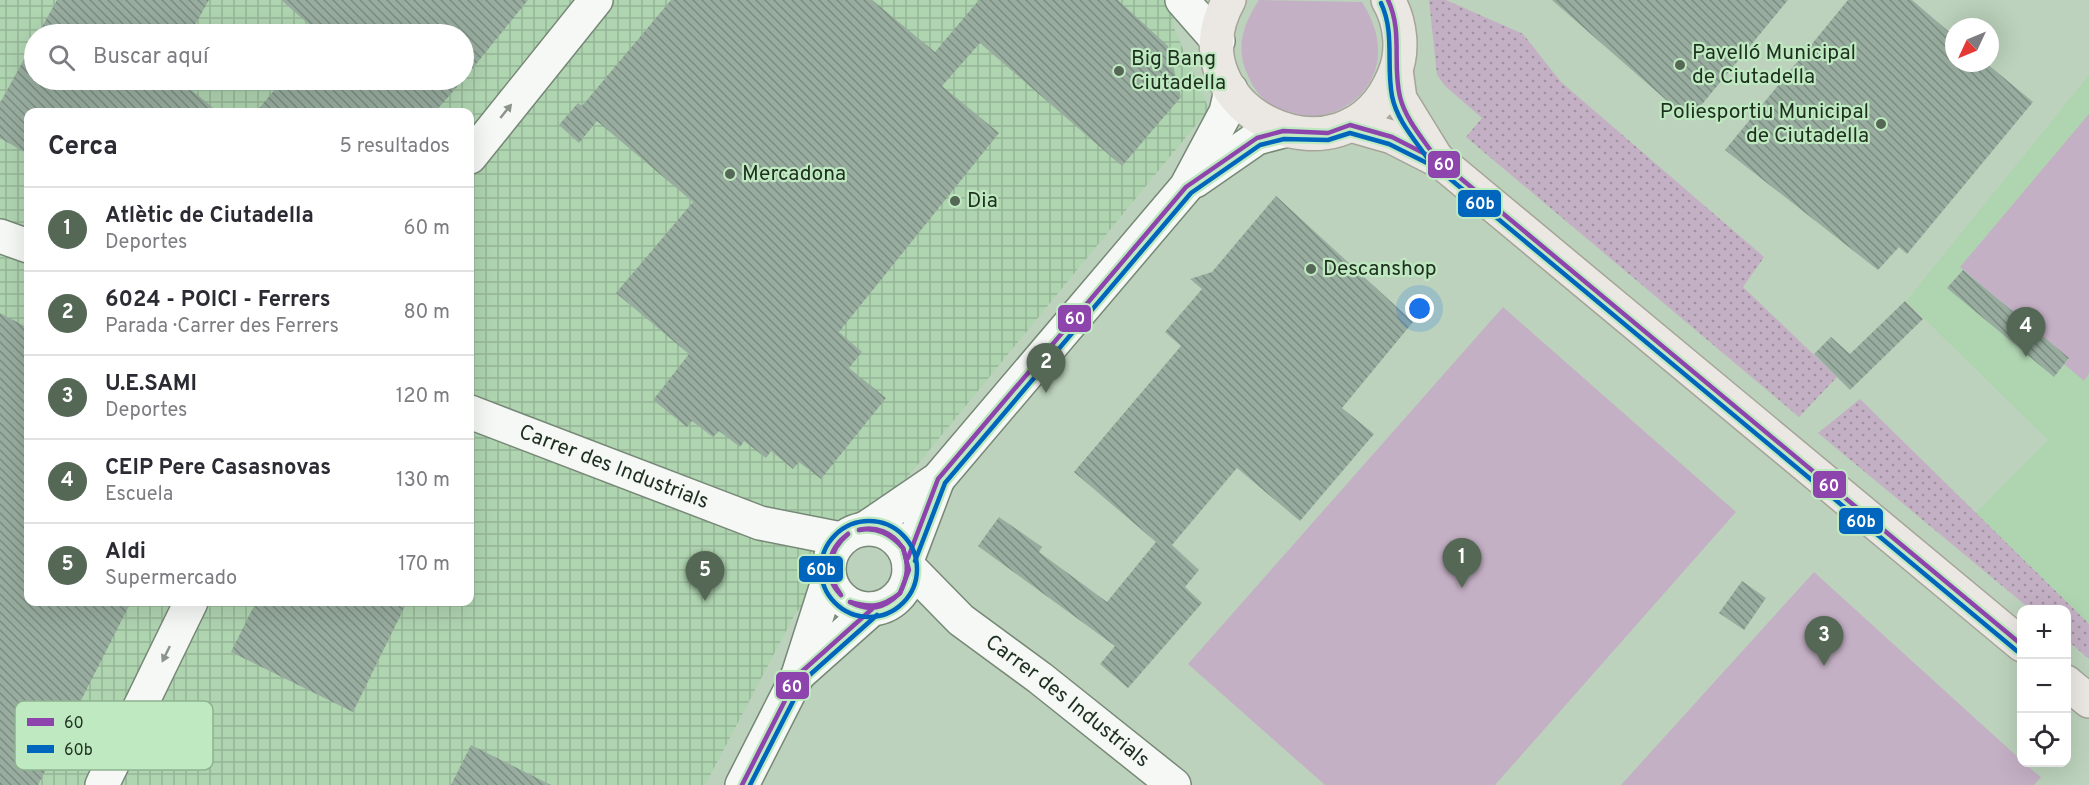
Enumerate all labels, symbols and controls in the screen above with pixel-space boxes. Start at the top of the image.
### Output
north arrow [1945,18,1999,72]
search box [24,24,474,90]
place label: Pavelló Municipal de Ciutadella [1692,40,1856,91]
icon: search [45,41,78,74]
text: Buscar aquí [93,44,209,71]
place label: Big Bang Ciutadella [1131,46,1226,97]
marker: Pavelló Municipal de Ciutadella [1673,58,1687,72]
marker: Big Bang Ciutadella [1112,64,1126,78]
place label: Poliesportiu Municipal de Ciutadella [1660,99,1869,150]
one-way arrow [500,103,513,119]
marker: Poliesportiu Municipal de Ciutadella [1874,117,1888,131]
text: Cerca [48,131,118,164]
text: 5 resultados [340,134,450,160]
line badge: 60 [1427,150,1461,179]
text: 60 [1434,156,1454,176]
place label: Mercadona [742,161,846,188]
marker: Mercadona [723,167,737,181]
place label: Dia [967,188,998,215]
line badge: 60b [1457,189,1502,218]
marker: Dia [948,194,962,208]
text: 60b [1465,195,1495,215]
text: Atlètic de Ciutadella [105,203,314,230]
text: 1 [64,216,72,242]
text: 60 m [404,216,450,242]
text: Deportes [105,230,187,256]
place label: Descanshop [1323,256,1437,283]
marker: Descanshop [1304,262,1318,276]
text: 6024 - POICI - Ferrers [105,287,331,314]
your location [1405,294,1434,323]
text: 2 [61,300,74,326]
text: 80 m [404,300,450,326]
line badge: 60 [1057,304,1092,333]
pin: 4 [2006,308,2046,357]
text: 60 [1065,310,1085,330]
text: Parada · Carrer des Ferrers [105,314,339,340]
pin: 2 [1026,344,1066,393]
text: U.E.SAMI [105,371,197,398]
text: 3 [62,384,74,410]
text: 120 m [396,384,450,410]
text: Deportes [105,398,187,424]
street label: Carrer des Industrials [515,418,713,516]
text: CEIP Pere Casasnovas [105,455,331,482]
text: 4 [61,468,74,494]
text: 130 m [396,468,450,494]
line badge: 60 [1812,470,1847,499]
text: 60 [1819,477,1839,497]
text: Escuela [105,482,173,508]
line badge: 60b [1838,507,1884,535]
text: 60b [1846,513,1876,533]
pin: 1 [1442,538,1482,588]
text: Aldi [105,539,146,566]
text: 5 [61,552,74,578]
text: 170 m [398,552,450,578]
pin: 5 [686,552,724,601]
line badge: 60b [798,555,844,583]
text: 60b [806,561,836,581]
text: Supermercado [105,566,237,592]
map controls [2017,605,2071,767]
button: + [2017,605,2071,659]
pin: 3 [1804,616,1844,666]
street label: Carrer des Industrials [980,629,1155,774]
one-way arrow [161,646,170,663]
button: − [2017,659,2071,713]
line badge: 60 [775,671,810,700]
text: 60 [782,678,802,698]
legend [15,701,213,770]
button: locate [2017,713,2071,767]
text: 60 [64,714,84,734]
text: 60b [64,741,93,761]

